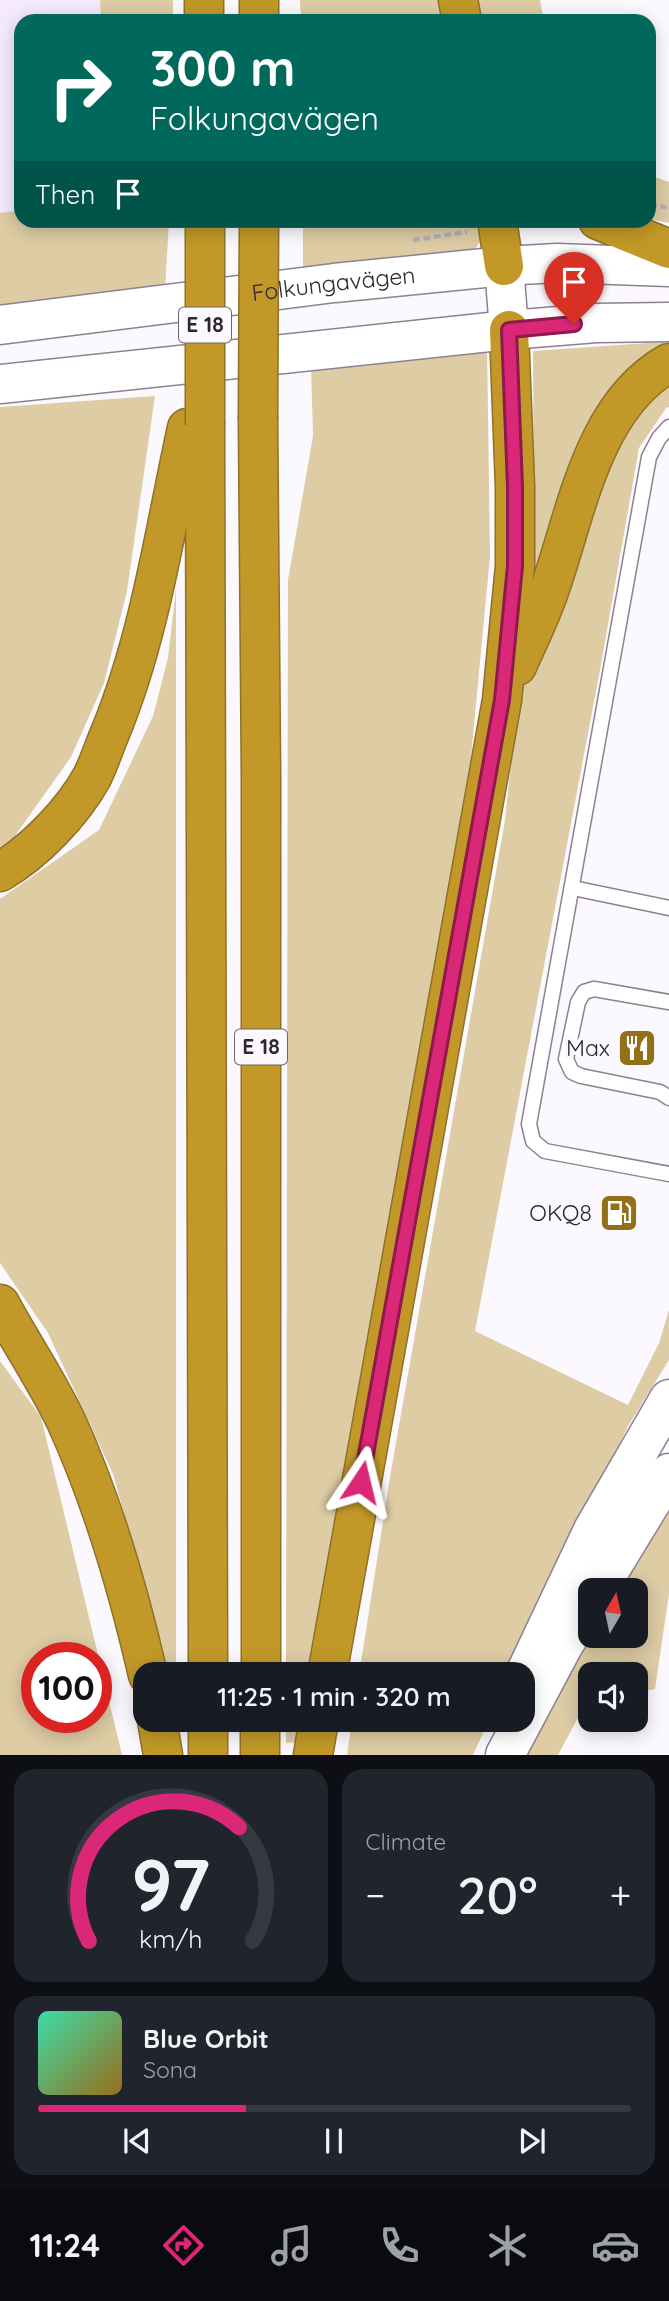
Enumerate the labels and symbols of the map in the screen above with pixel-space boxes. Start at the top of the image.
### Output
pin [544,252,604,324]
street label: Folkungavägen [250,260,417,307]
road number: E 18 [179,308,231,342]
restaurant icon: Max [616,1027,658,1069]
road number: E 18 [235,1030,287,1064]
place label: Max [566,1033,610,1062]
fuel station icon: OKQ8 [598,1192,640,1234]
place label: OKQ8 [529,1198,592,1227]
position arrow [324,1445,398,1519]
north arrow [578,1578,648,1648]
speed limit sign: 100 [21,1642,112,1733]

